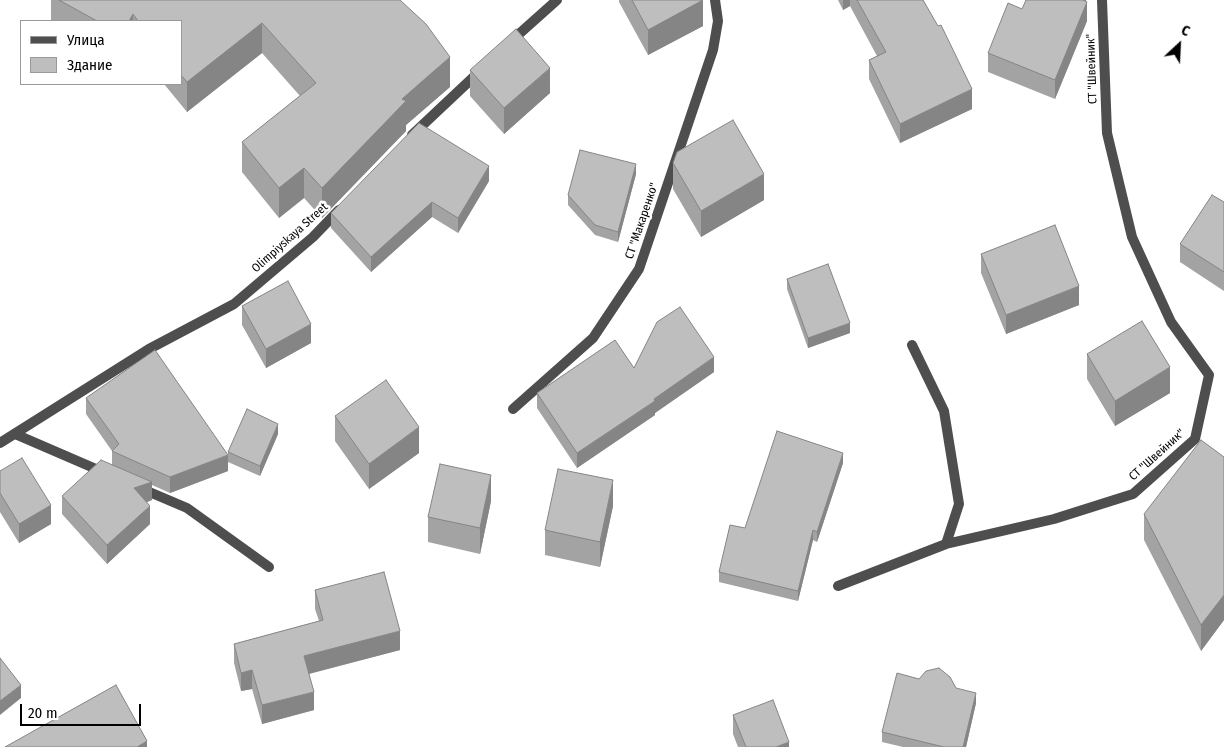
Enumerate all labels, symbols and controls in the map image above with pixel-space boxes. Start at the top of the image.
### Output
legend [20,20,182,85]
north arrow [1154,20,1204,70]
text: С [1179,22,1192,40]
text: Улица [67,31,105,49]
street label: СТ "Швейник" [1084,34,1100,104]
text: Здание [67,56,113,74]
street label: СТ "Макаренко" [622,181,662,261]
street label: Olimpiyskaya Street [249,200,331,276]
street label: СТ "Швейник" [1126,426,1188,484]
scale bar [22,694,144,726]
text: 20 m [28,704,58,722]

